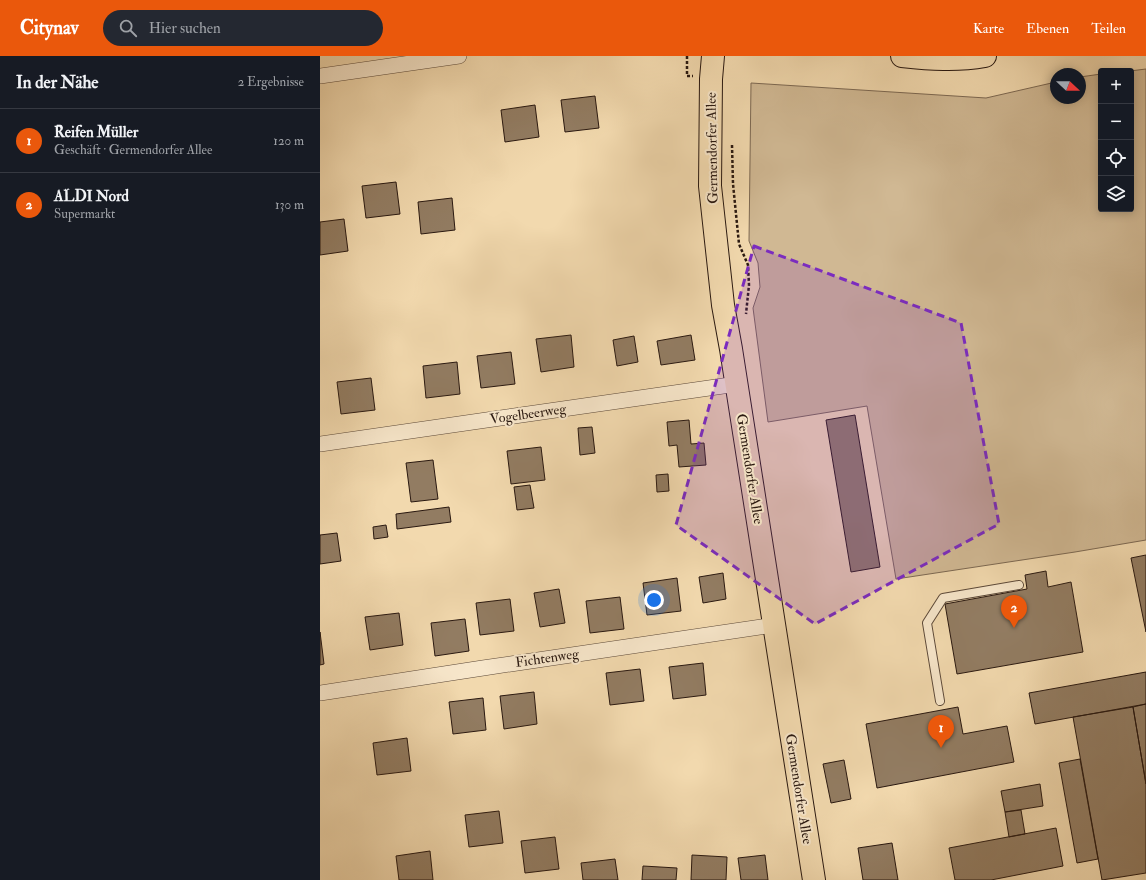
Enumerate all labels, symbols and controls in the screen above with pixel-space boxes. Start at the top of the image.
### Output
search box [103,10,383,46]
text: Citynav [20,16,79,40]
icon: search [117,17,139,39]
text: Hier suchen [149,19,221,38]
text: Karte [973,20,1004,37]
text: Ebenen [1026,20,1069,37]
text: Teilen [1091,20,1126,37]
north arrow [1050,68,1086,104]
map controls [1098,68,1134,212]
button: + [1098,68,1134,104]
text: In der Nähe [16,72,98,93]
text: 2 Ergebnisse [238,74,304,90]
street label: Germendorfer Allee [703,92,721,204]
button: − [1098,104,1134,140]
text: Reifen Müller [54,123,138,142]
text: 1 [27,133,31,149]
text: 120 m [273,133,304,149]
button: locate [1098,140,1134,176]
text: Geschäft · Germendorfer Allee [54,142,212,158]
button: layers [1098,176,1134,212]
text: ALDI Nord [54,187,129,206]
text: 2 [26,197,32,213]
text: 130 m [275,197,304,213]
text: Supermarkt [54,206,115,222]
street label: Vogelbeerweg [489,400,568,428]
street label: Germendorfer Allee [733,412,767,526]
your location [644,590,664,610]
pin: 2 [1001,595,1027,628]
street label: Fichtenweg [514,645,581,671]
pin: 1 [928,715,954,748]
street label: Germendorfer Allee [782,732,816,846]

